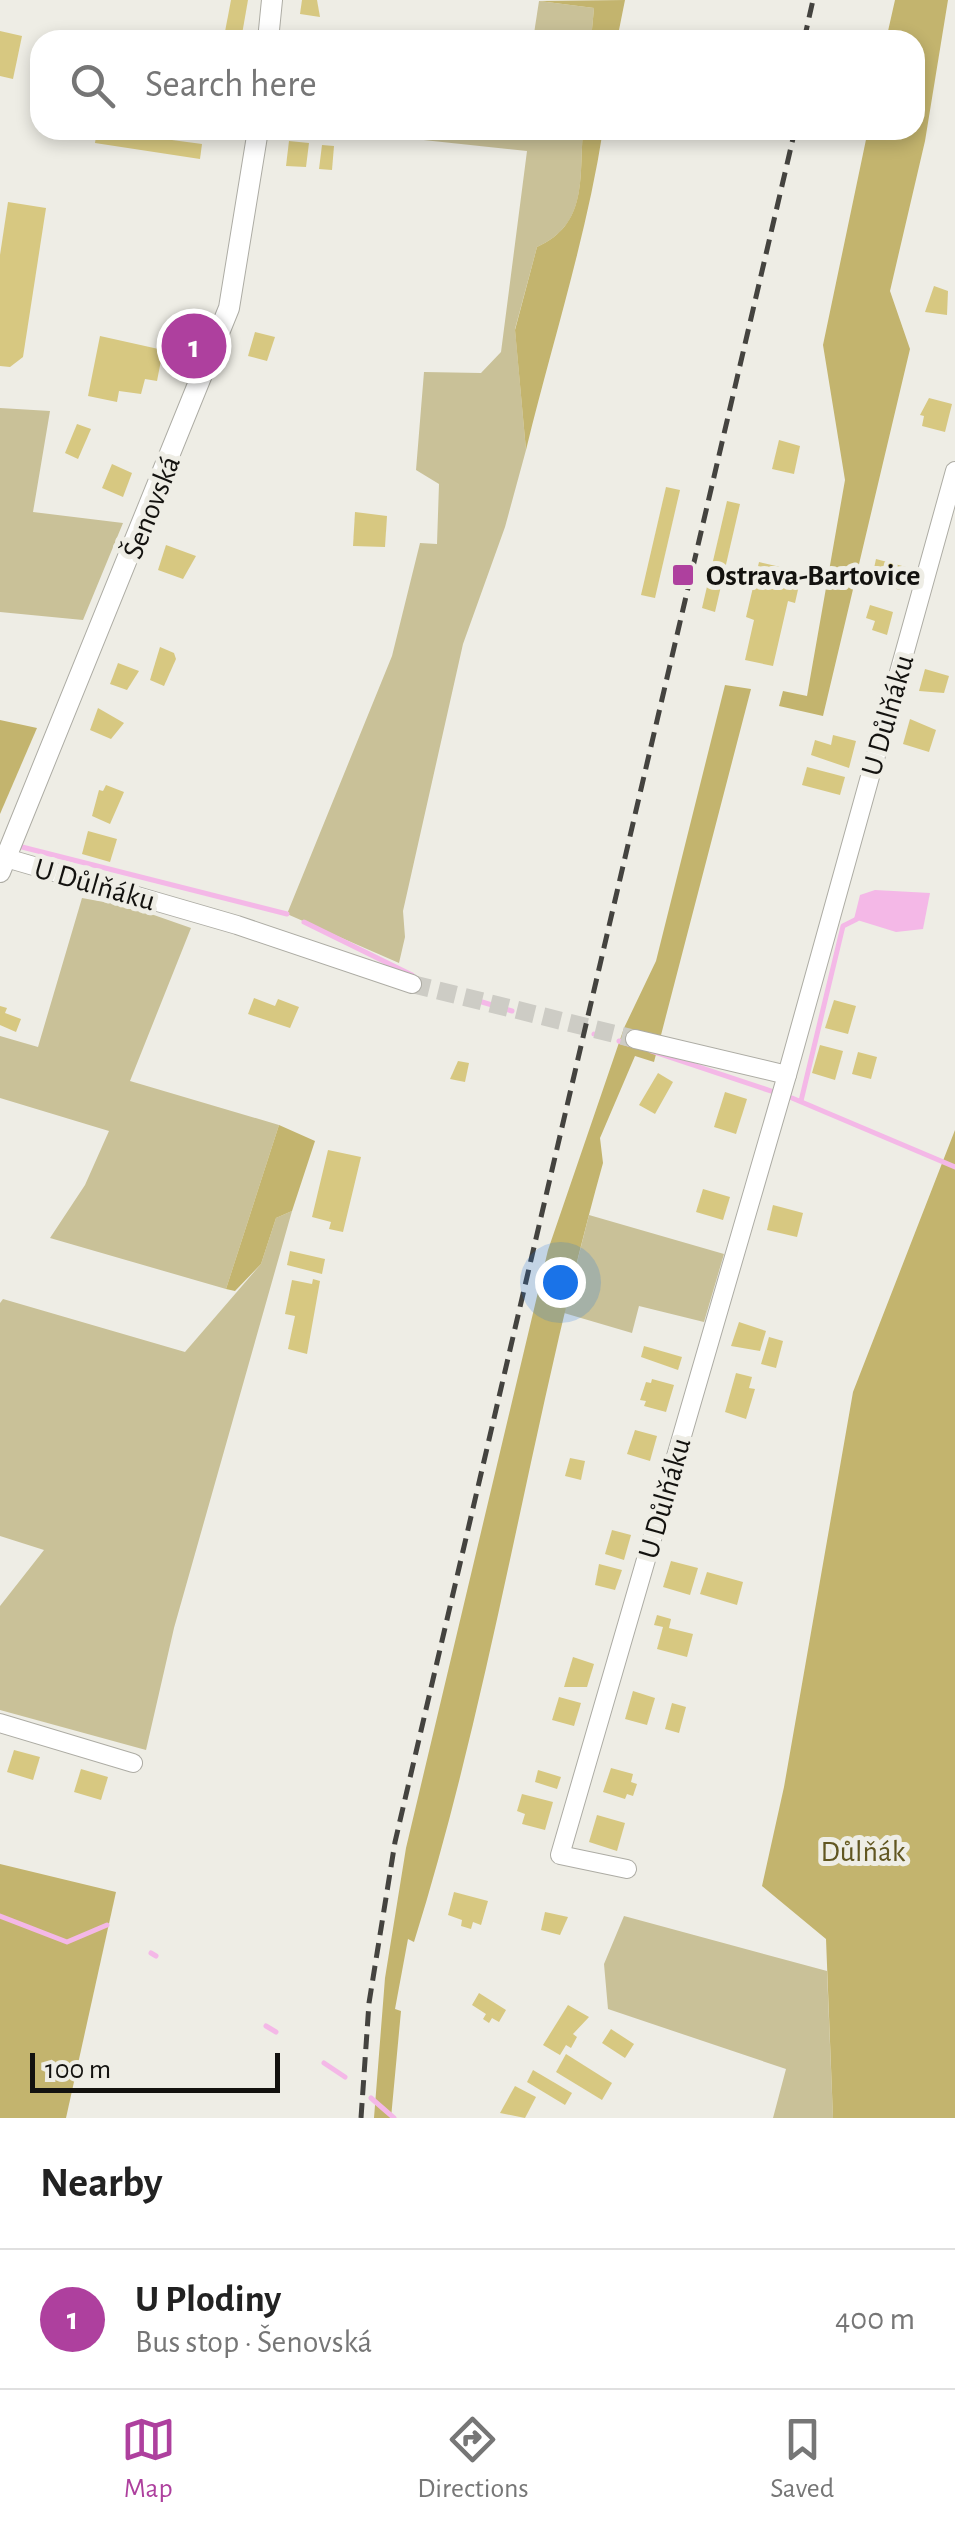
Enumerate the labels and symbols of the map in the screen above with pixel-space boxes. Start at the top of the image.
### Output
pin: 1 [162,308,226,384]
street label: Šenovská [116,451,186,563]
place label: Ostrava-Bartovice [706,561,920,591]
marker: Ostrava-Bartovice [670,562,696,588]
street label: U Důlňáku [856,651,919,779]
street label: U Důlňáku [31,853,159,916]
your location [535,1257,586,1308]
street label: U Důlňáku [633,1434,696,1562]
park label: Důlňák [820,1837,906,1867]
scale bar [30,2048,280,2092]

